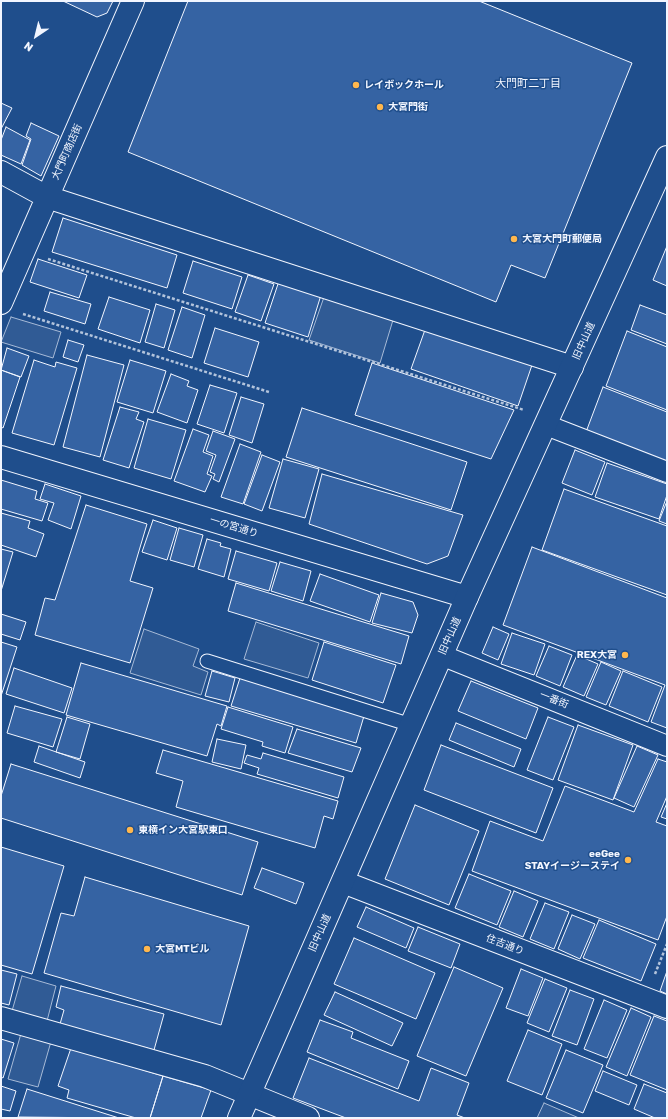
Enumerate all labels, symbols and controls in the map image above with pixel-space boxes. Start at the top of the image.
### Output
north arrow [16,16,56,56]
text: N [22,39,36,54]
district label: 大門町二丁目 [495,77,561,91]
place label: レイボックホール [364,79,444,91]
marker: レイボックホール [351,80,361,90]
place label: 大宮門街 [388,101,428,113]
marker: 大宮門街 [375,102,385,112]
street label: 大門町商店街 [49,122,85,182]
place label: 大宮大門町郵便局 [522,233,602,245]
marker: 大宮大門町郵便局 [509,234,519,244]
street label: 旧中山道 [570,320,598,362]
street label: 一の宮通り [208,514,260,540]
street label: 旧中山道 [436,615,464,657]
place label: REX大宮 [577,649,617,661]
marker: REX大宮 [620,650,630,660]
street label: 一番街 [538,689,570,711]
place label: 東横イン大宮駅東口 [138,824,228,836]
marker: 東横イン大宮駅東口 [125,825,135,835]
place label: eeGee STAYイージーステイ [525,848,620,872]
marker: eeGee STAYイージーステイ [623,855,633,865]
street label: 旧中山道 [306,912,334,954]
street label: 住吉通り [484,932,526,958]
place label: 大宮MTビル [155,943,210,955]
marker: 大宮MTビル [142,944,152,954]

